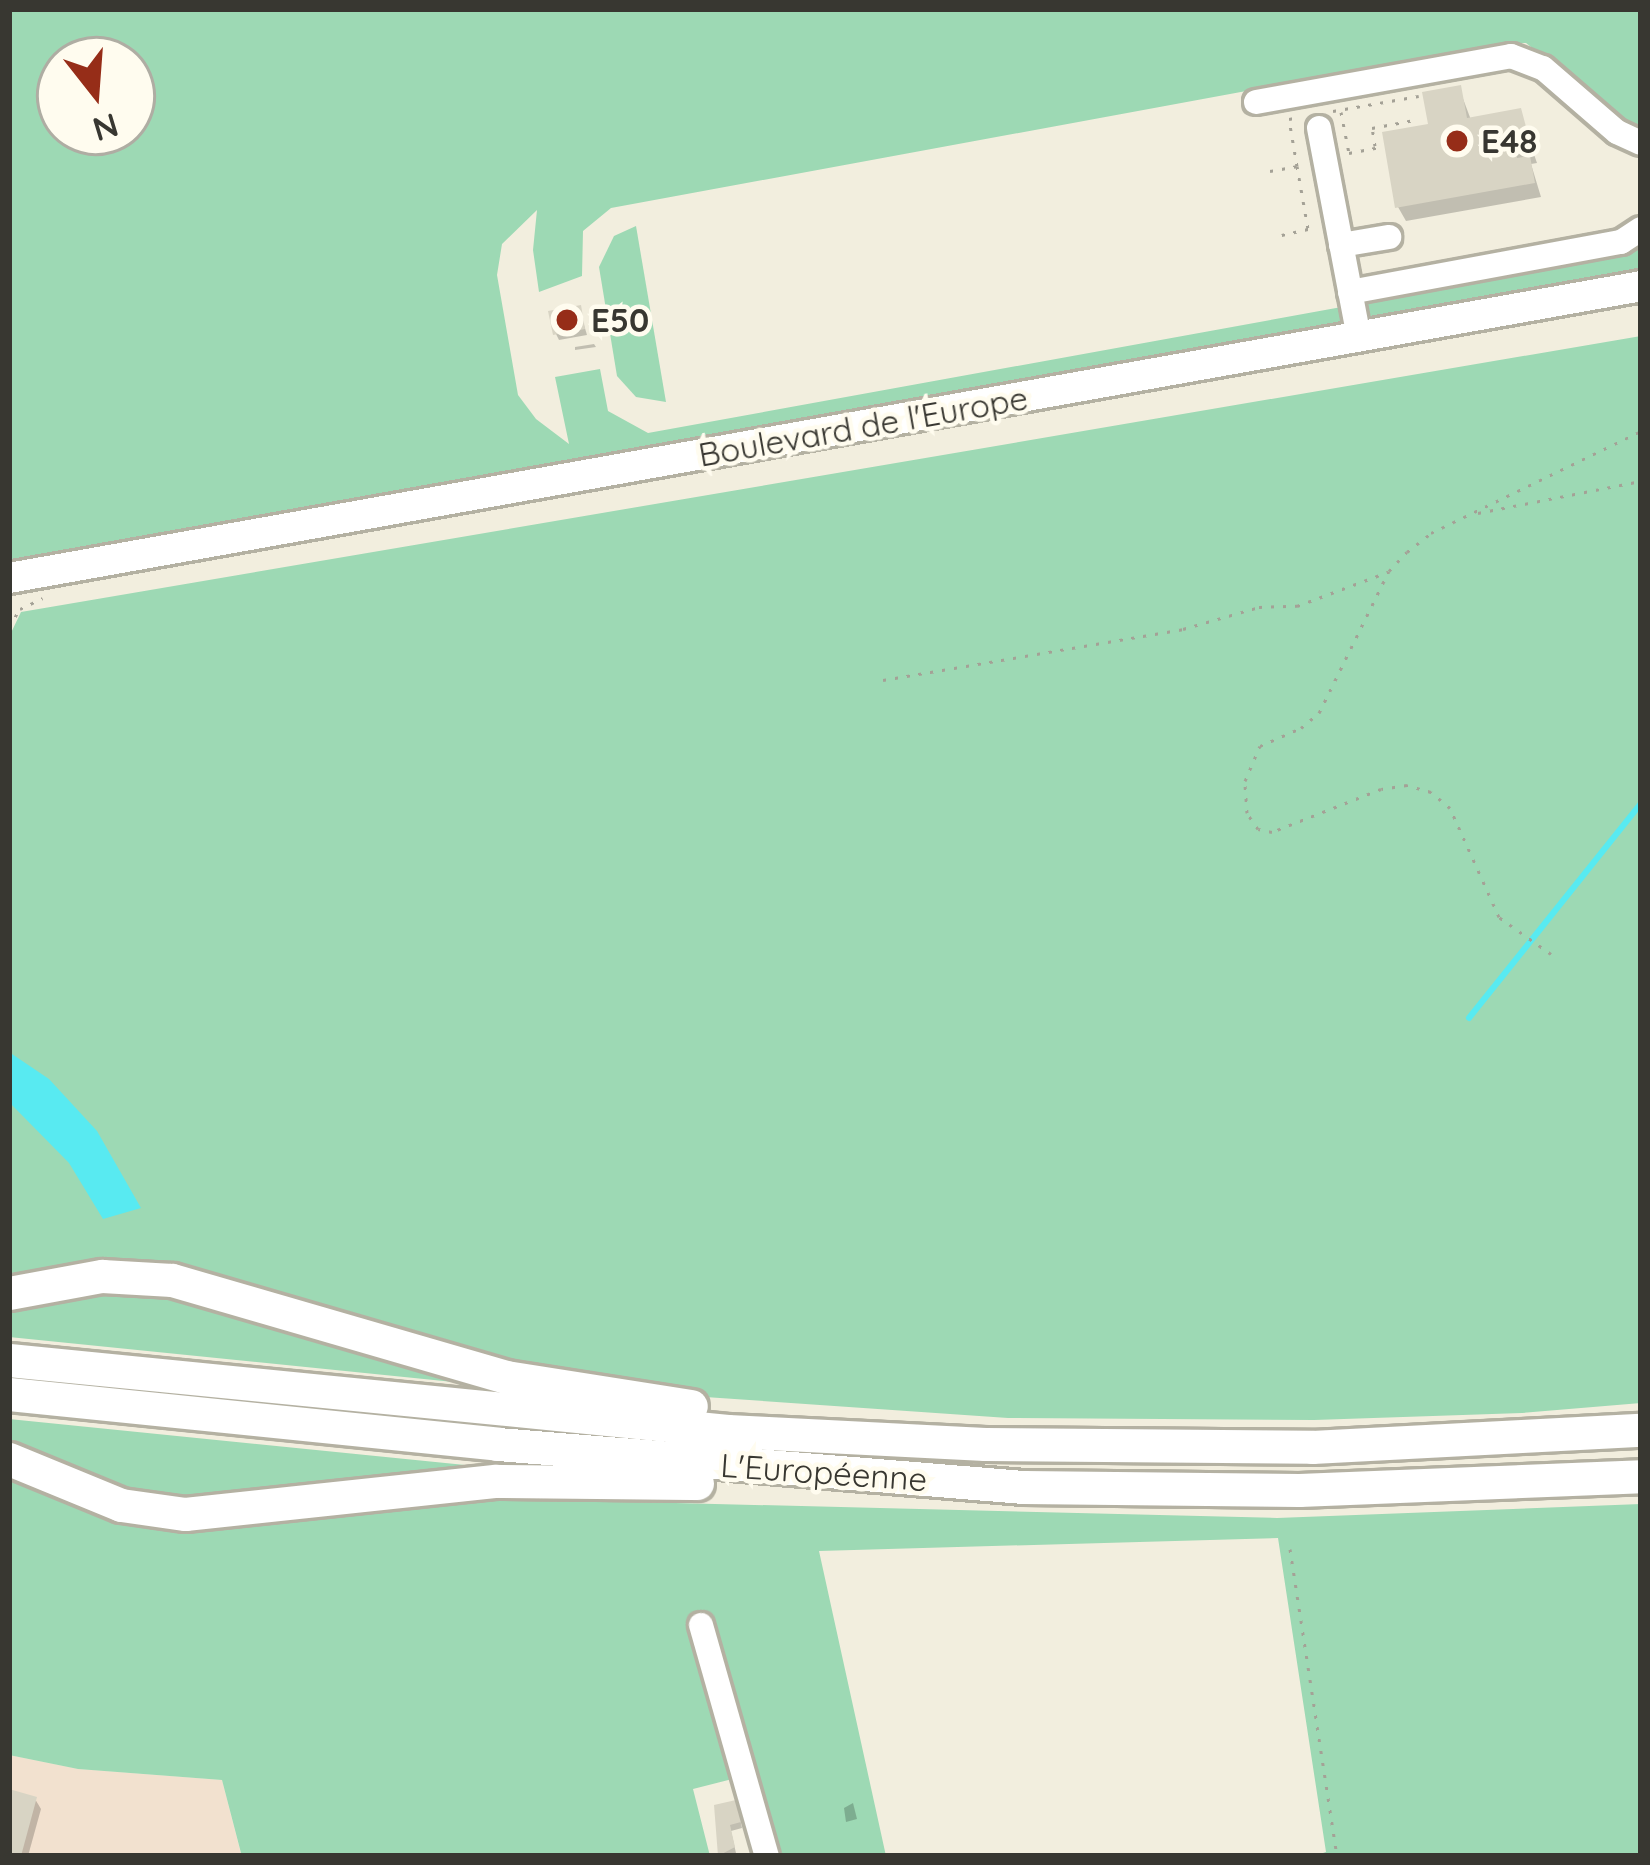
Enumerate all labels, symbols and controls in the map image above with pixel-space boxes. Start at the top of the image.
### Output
north arrow [36,36,156,156]
text: N [88,105,123,151]
place label: E48 [1481,121,1537,161]
marker: E48 [1444,128,1470,154]
place label: E50 [591,300,649,340]
marker: E50 [554,307,580,333]
street label: Boulevard de l'Europe [695,378,1031,474]
street label: L'Européenne [719,1445,929,1499]

